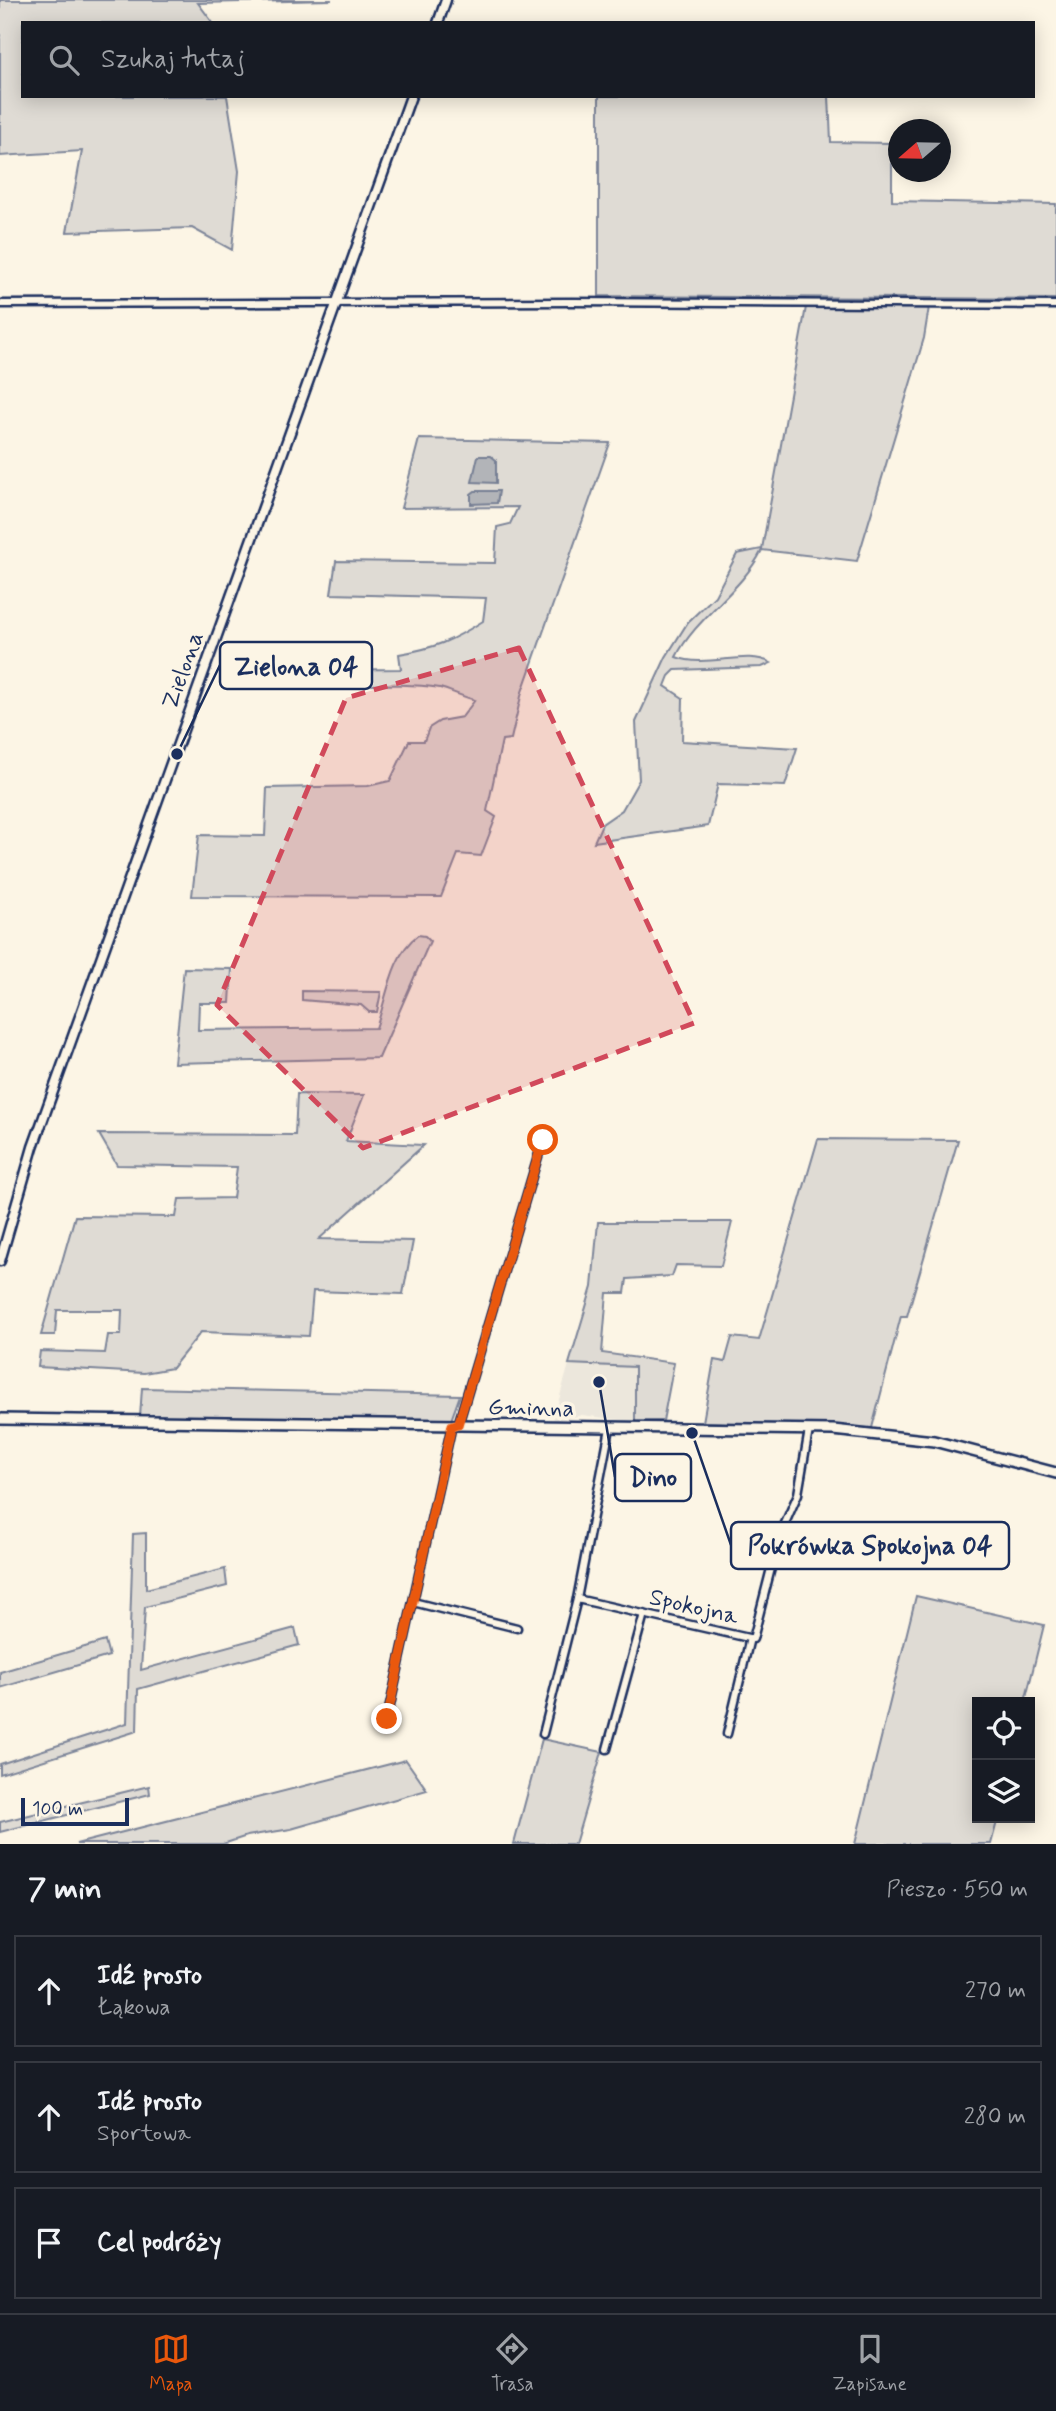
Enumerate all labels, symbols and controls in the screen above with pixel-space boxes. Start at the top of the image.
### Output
search box [21,21,1035,98]
icon: search [45,41,83,79]
text: Szukaj tutaj [101,43,245,77]
north arrow [888,119,951,182]
street label: Zielona [155,627,212,714]
callout: Zielona 04 [220,642,372,689]
text: Zielona 04 [234,651,359,685]
route start [527,1124,558,1155]
street label: Gminna [488,1392,574,1425]
callout: Dino [615,1454,691,1501]
text: Dino [629,1462,678,1496]
callout: Pokrówka Spokojna 04 [731,1522,1009,1569]
text: Pokrówka Spokojna 04 [747,1530,993,1565]
street label: Spokojna [646,1582,742,1633]
map controls [972,1697,1035,1823]
button: locate [972,1697,1035,1760]
route end [371,1703,402,1734]
button: layers [972,1760,1035,1823]
scale bar [21,1795,130,1827]
text: 100 m [32,1797,83,1822]
text: 7 min [28,1870,102,1909]
text: Pieszo · 550 m [887,1875,1028,1905]
text: Idź prosto [97,1959,202,1993]
icon: ahead [30,1972,68,2010]
text: 270 m [965,1976,1026,2006]
text: Łąkowa [97,1993,171,2023]
text: Idź prosto [97,2085,202,2119]
icon: ahead [30,2098,68,2136]
text: 280 m [964,2102,1026,2132]
text: Sportowa [97,2119,191,2149]
icon: arrive [30,2224,68,2262]
text: Cel podróży [97,2226,221,2260]
tab: Mapa [149,2330,193,2397]
tab: Trasa [491,2330,534,2397]
tab: Zapisane [832,2330,907,2397]

